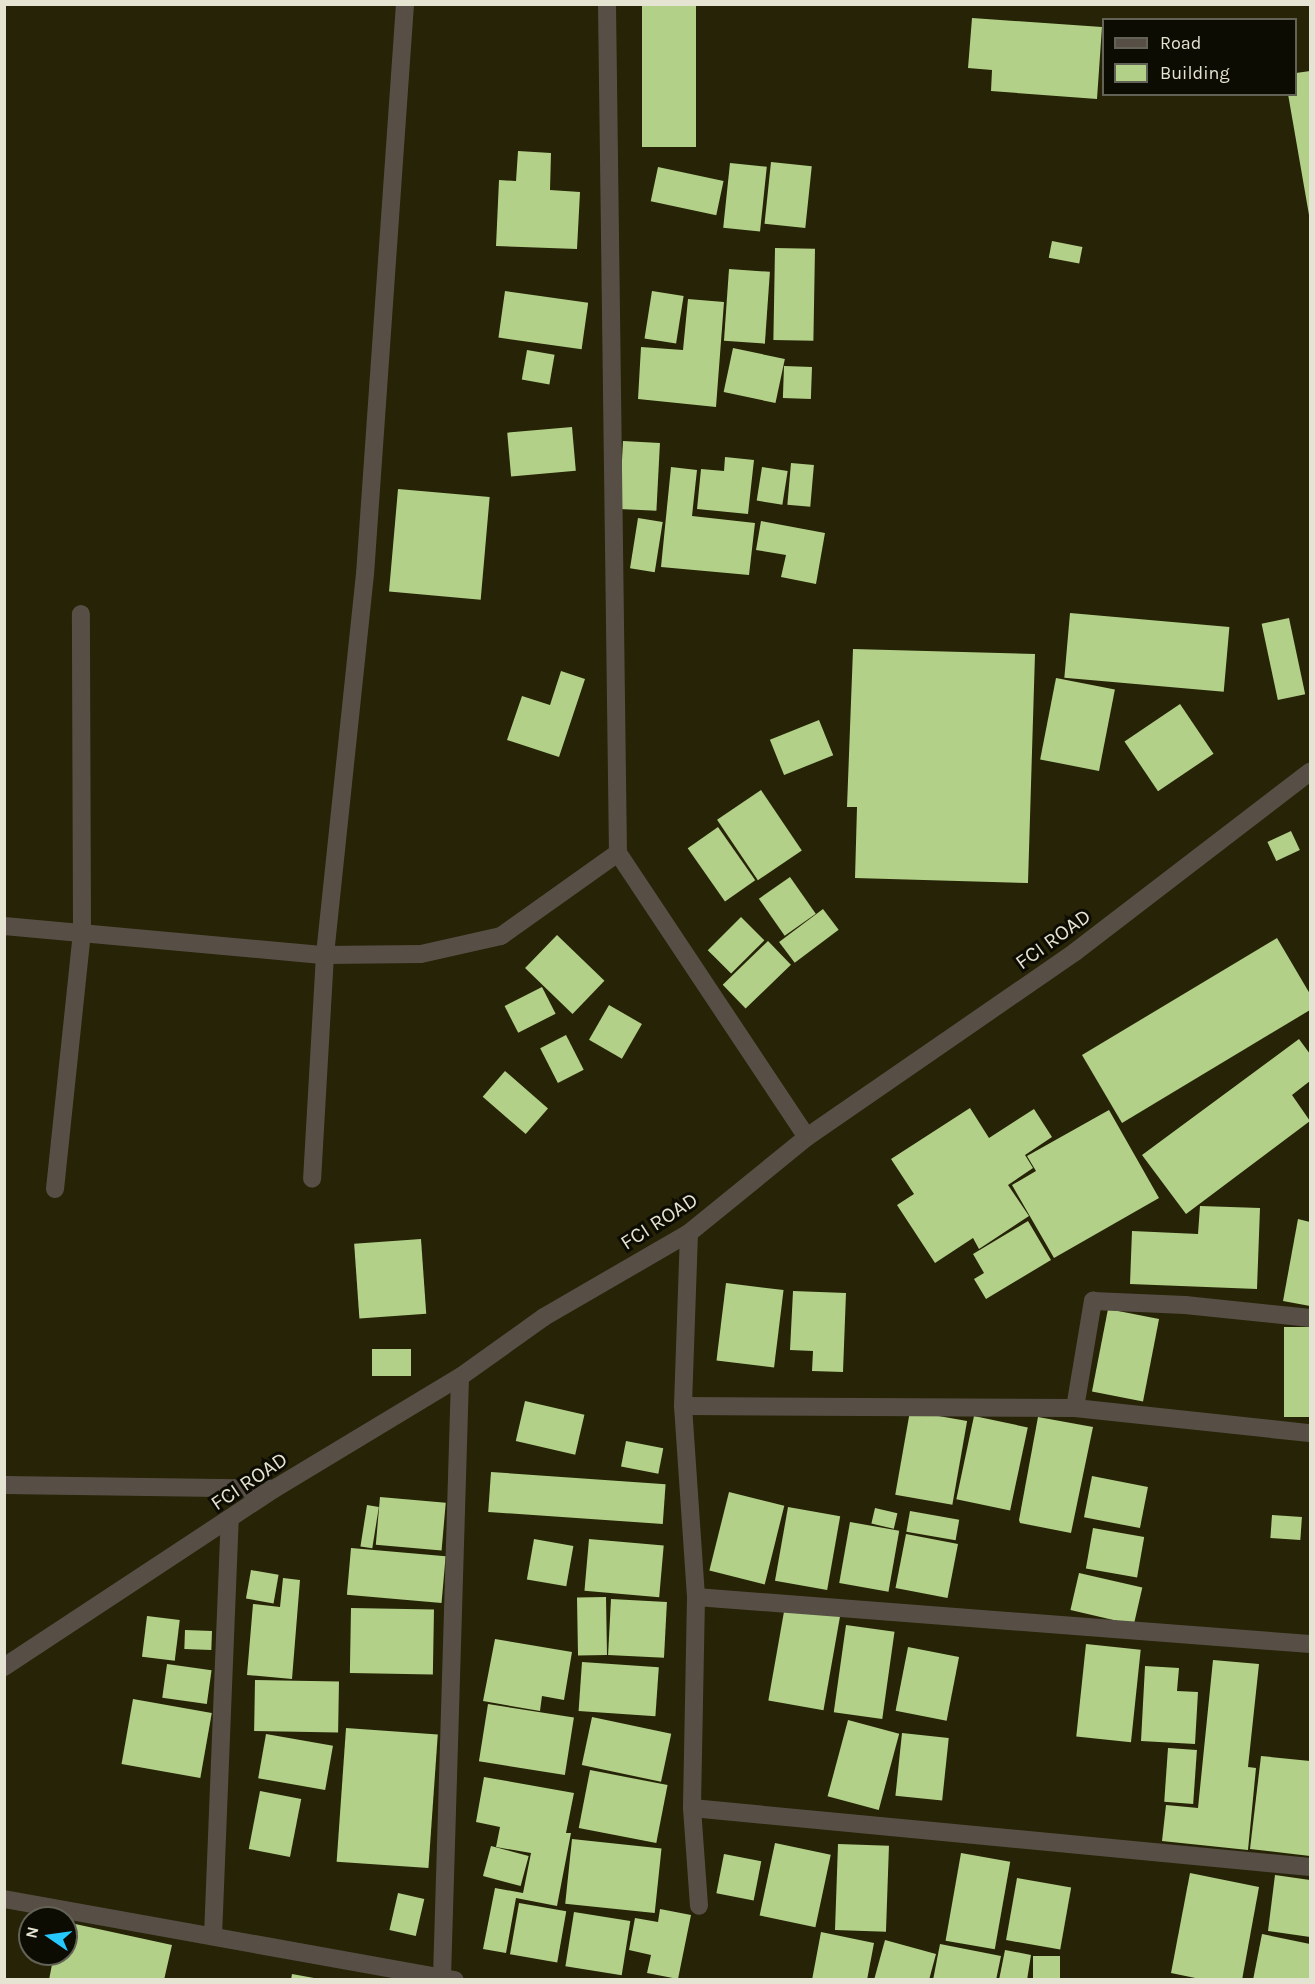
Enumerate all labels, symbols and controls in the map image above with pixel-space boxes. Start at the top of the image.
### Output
legend [1102,18,1297,96]
text: Road [1160,32,1201,54]
text: Building [1160,62,1230,84]
street label: FCI ROAD [1010,903,1096,975]
street label: FCI ROAD [616,1187,702,1255]
street label: FCI ROAD [206,1446,292,1516]
north arrow [18,1906,78,1966]
text: N [21,1925,42,1940]

